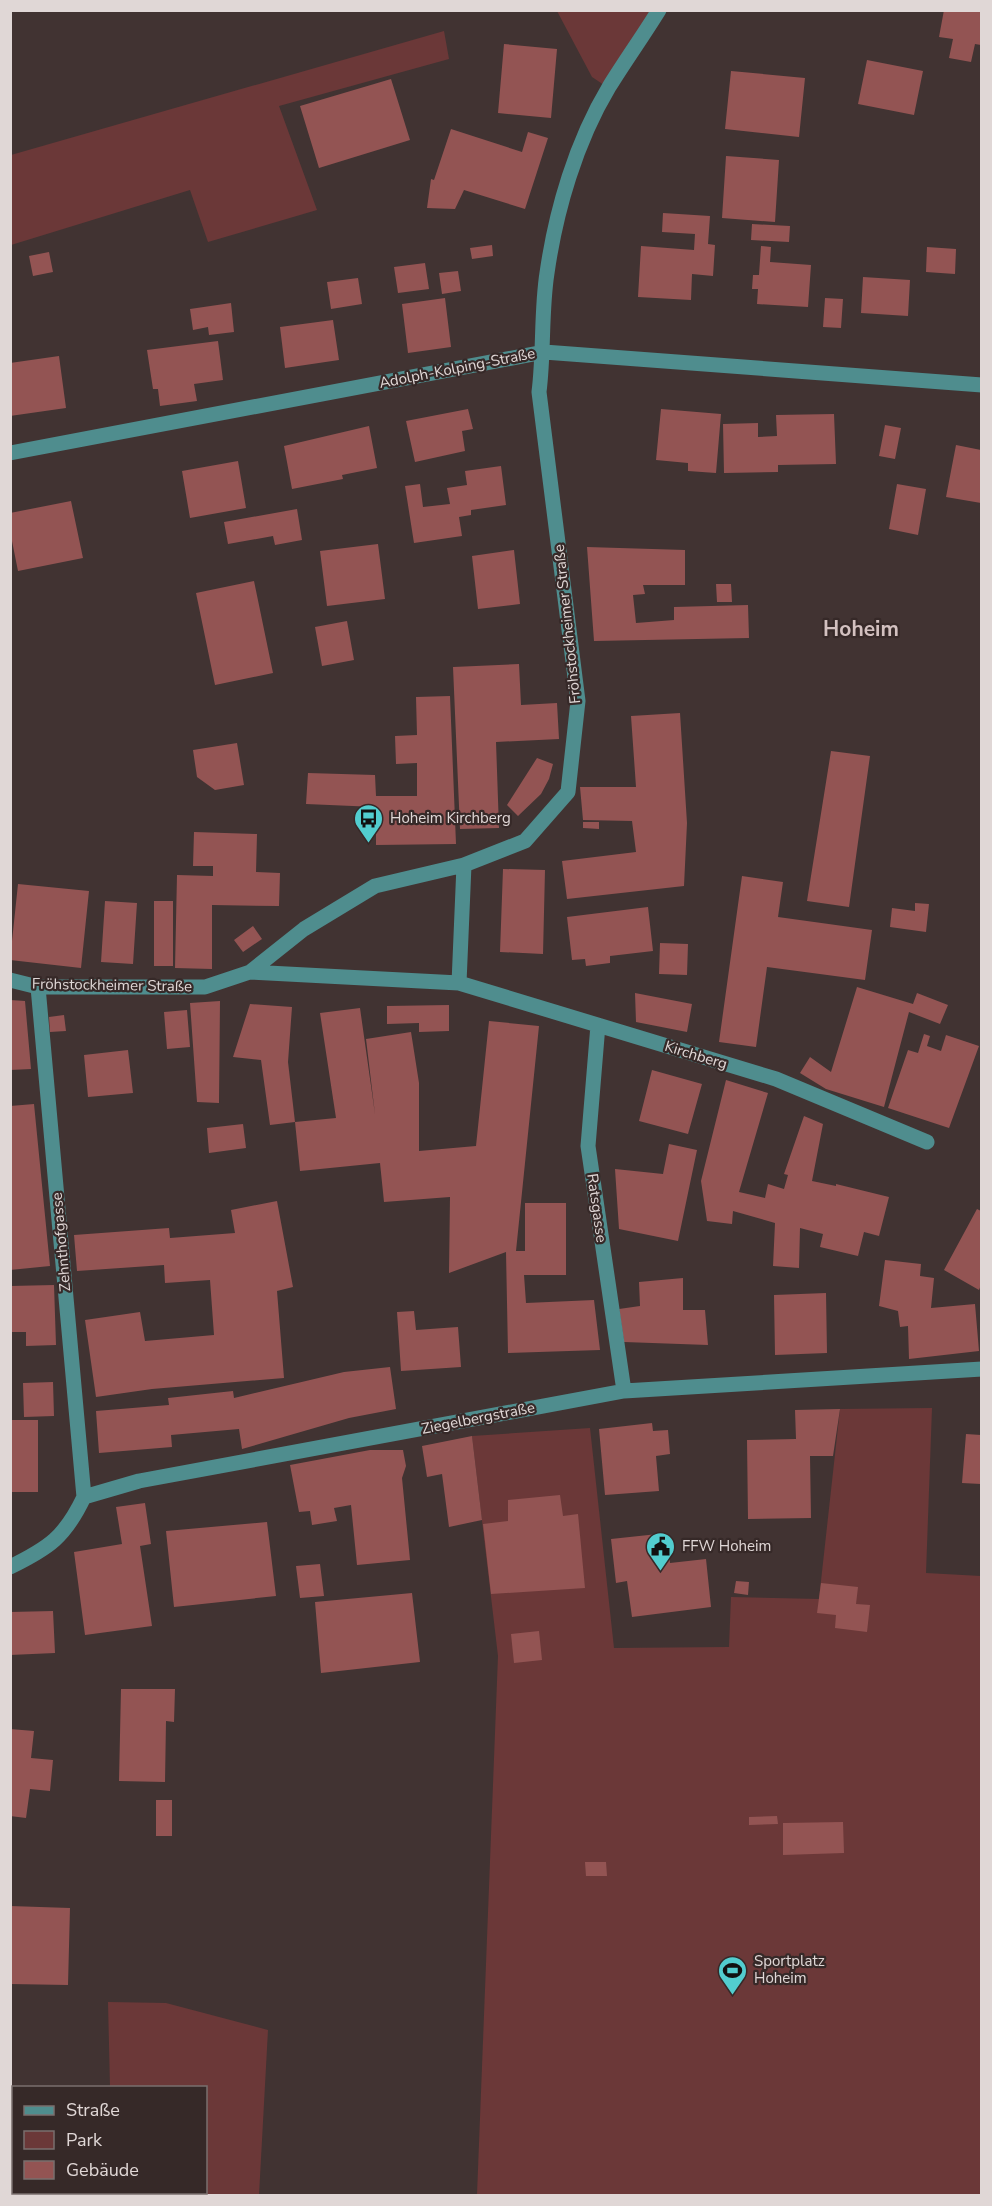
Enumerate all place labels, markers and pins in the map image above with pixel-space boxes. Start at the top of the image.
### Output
bus stop icon: Hoheim Kirchberg [353,802,385,844]
place label: Hoheim Kirchberg [390,808,511,828]
public building icon: FFW Hoheim [645,1530,677,1572]
place label: FFW Hoheim [682,1536,771,1556]
place label: Sportplatz Hoheim [754,1951,825,1988]
sports icon: Sportplatz Hoheim [717,1954,749,1996]

